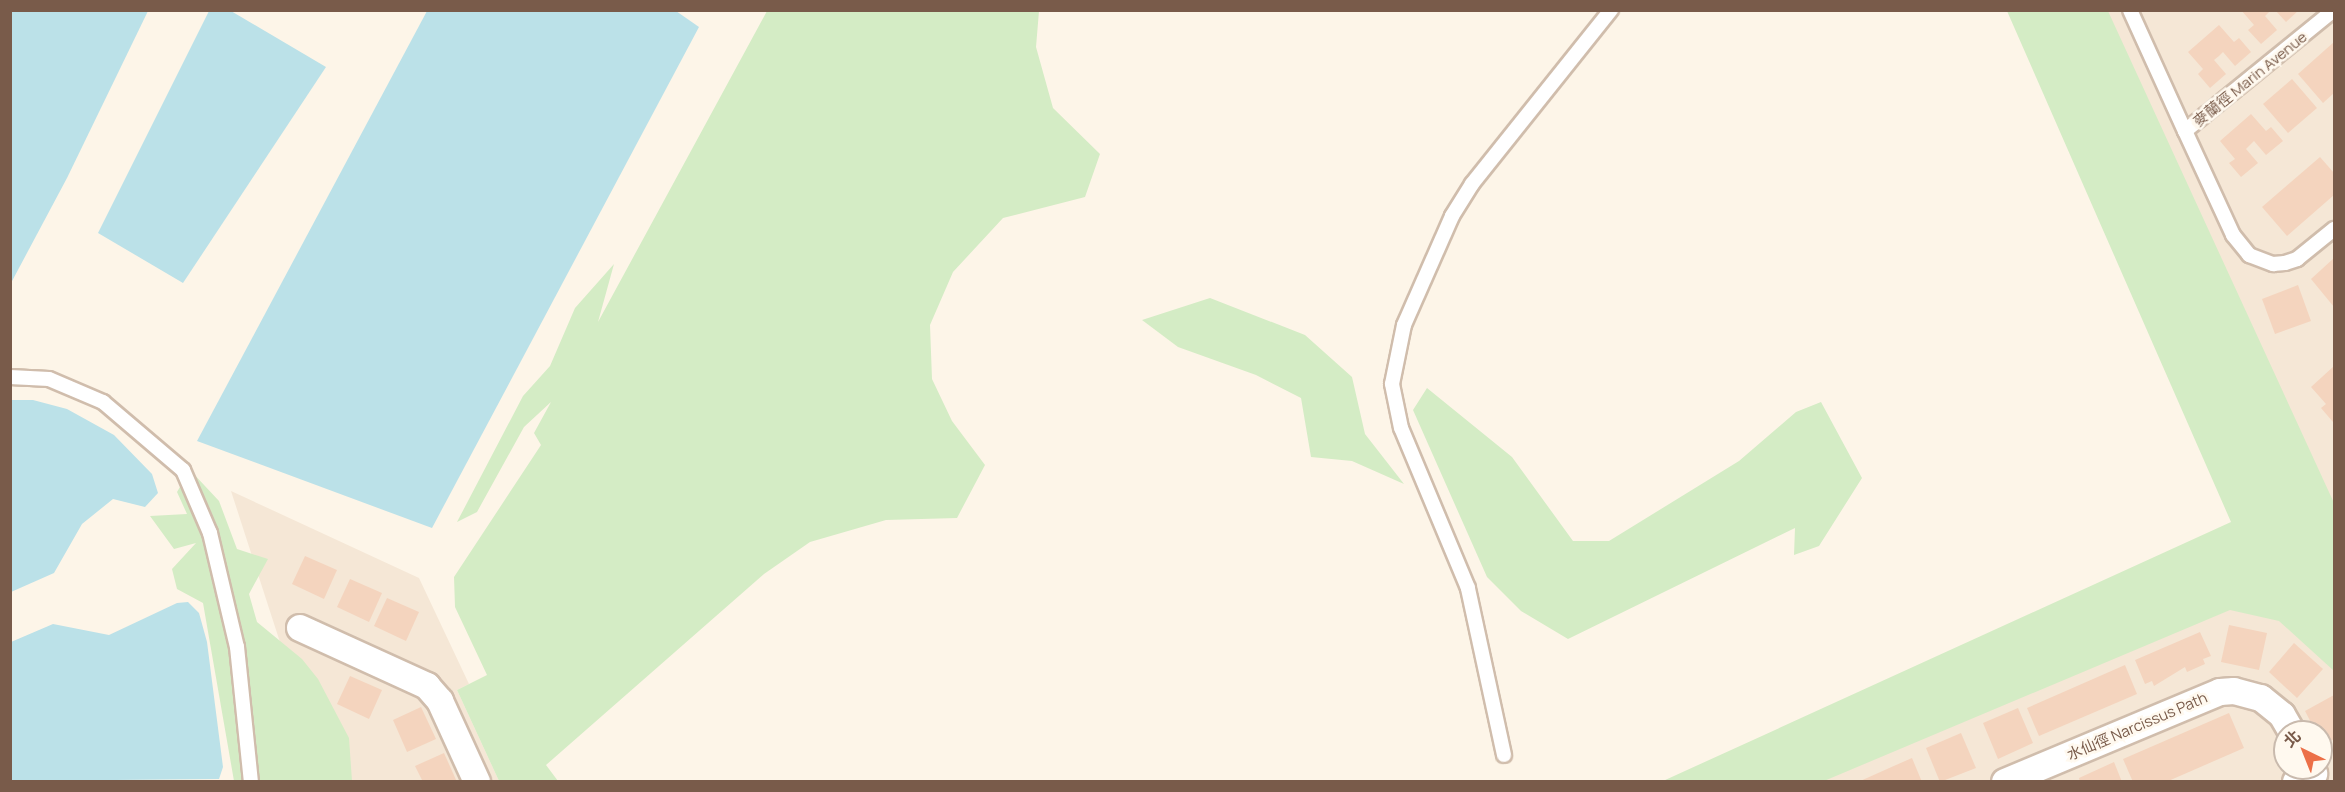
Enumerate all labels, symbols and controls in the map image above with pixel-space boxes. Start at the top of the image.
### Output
street label: 麥蘭徑 Marin Avenue [2190,28,2310,130]
street label: 水仙徑 Narcissus Path [2064,688,2210,764]
north arrow [2273,720,2333,780]
text: 北 [2279,725,2305,752]

